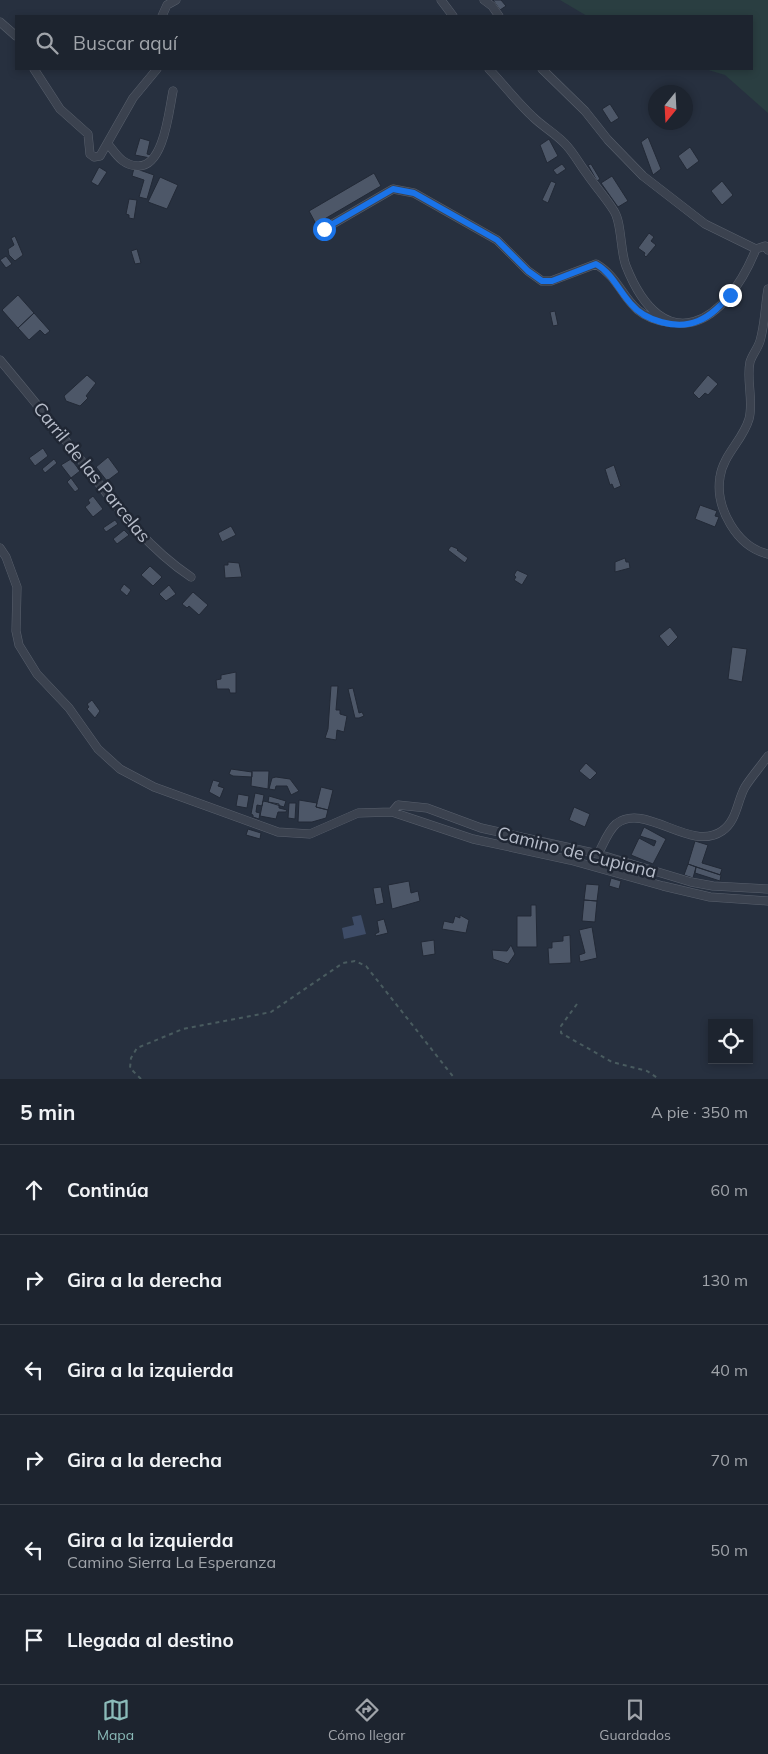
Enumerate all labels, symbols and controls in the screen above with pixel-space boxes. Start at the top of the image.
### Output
search box [15,15,753,70]
icon: search [33,29,61,57]
text: Buscar aquí [73,31,177,55]
north arrow [648,85,693,130]
route start [313,218,336,241]
route end [719,284,742,307]
street label: Carril de las Parcelas [28,397,156,547]
street label: Camino de Cupiana [495,821,659,883]
map controls [708,1019,753,1064]
button: locate [708,1019,753,1064]
text: 5 min [20,1099,75,1125]
text: A pie · 350 m [651,1102,748,1122]
icon: ahead [20,1176,48,1204]
text: Continúa [67,1178,149,1202]
text: 60 m [711,1180,748,1200]
icon: right [20,1266,48,1294]
text: Gira a la derecha [67,1268,222,1292]
text: 130 m [701,1270,748,1290]
icon: left [20,1356,48,1384]
text: Gira a la izquierda [67,1358,233,1382]
text: 40 m [711,1360,748,1380]
icon: right [20,1446,48,1474]
text: Gira a la derecha [67,1448,222,1472]
text: 70 m [711,1450,748,1470]
text: Gira a la izquierda [67,1528,233,1552]
icon: left [20,1536,48,1564]
text: 50 m [711,1540,748,1560]
text: Camino Sierra La Esperanza [67,1552,276,1572]
icon: arrive [20,1626,48,1654]
text: Llegada al destino [67,1628,234,1652]
tab: Mapa [97,1696,134,1744]
tab: Cómo llegar [328,1696,405,1744]
tab: Guardados [599,1696,671,1744]

